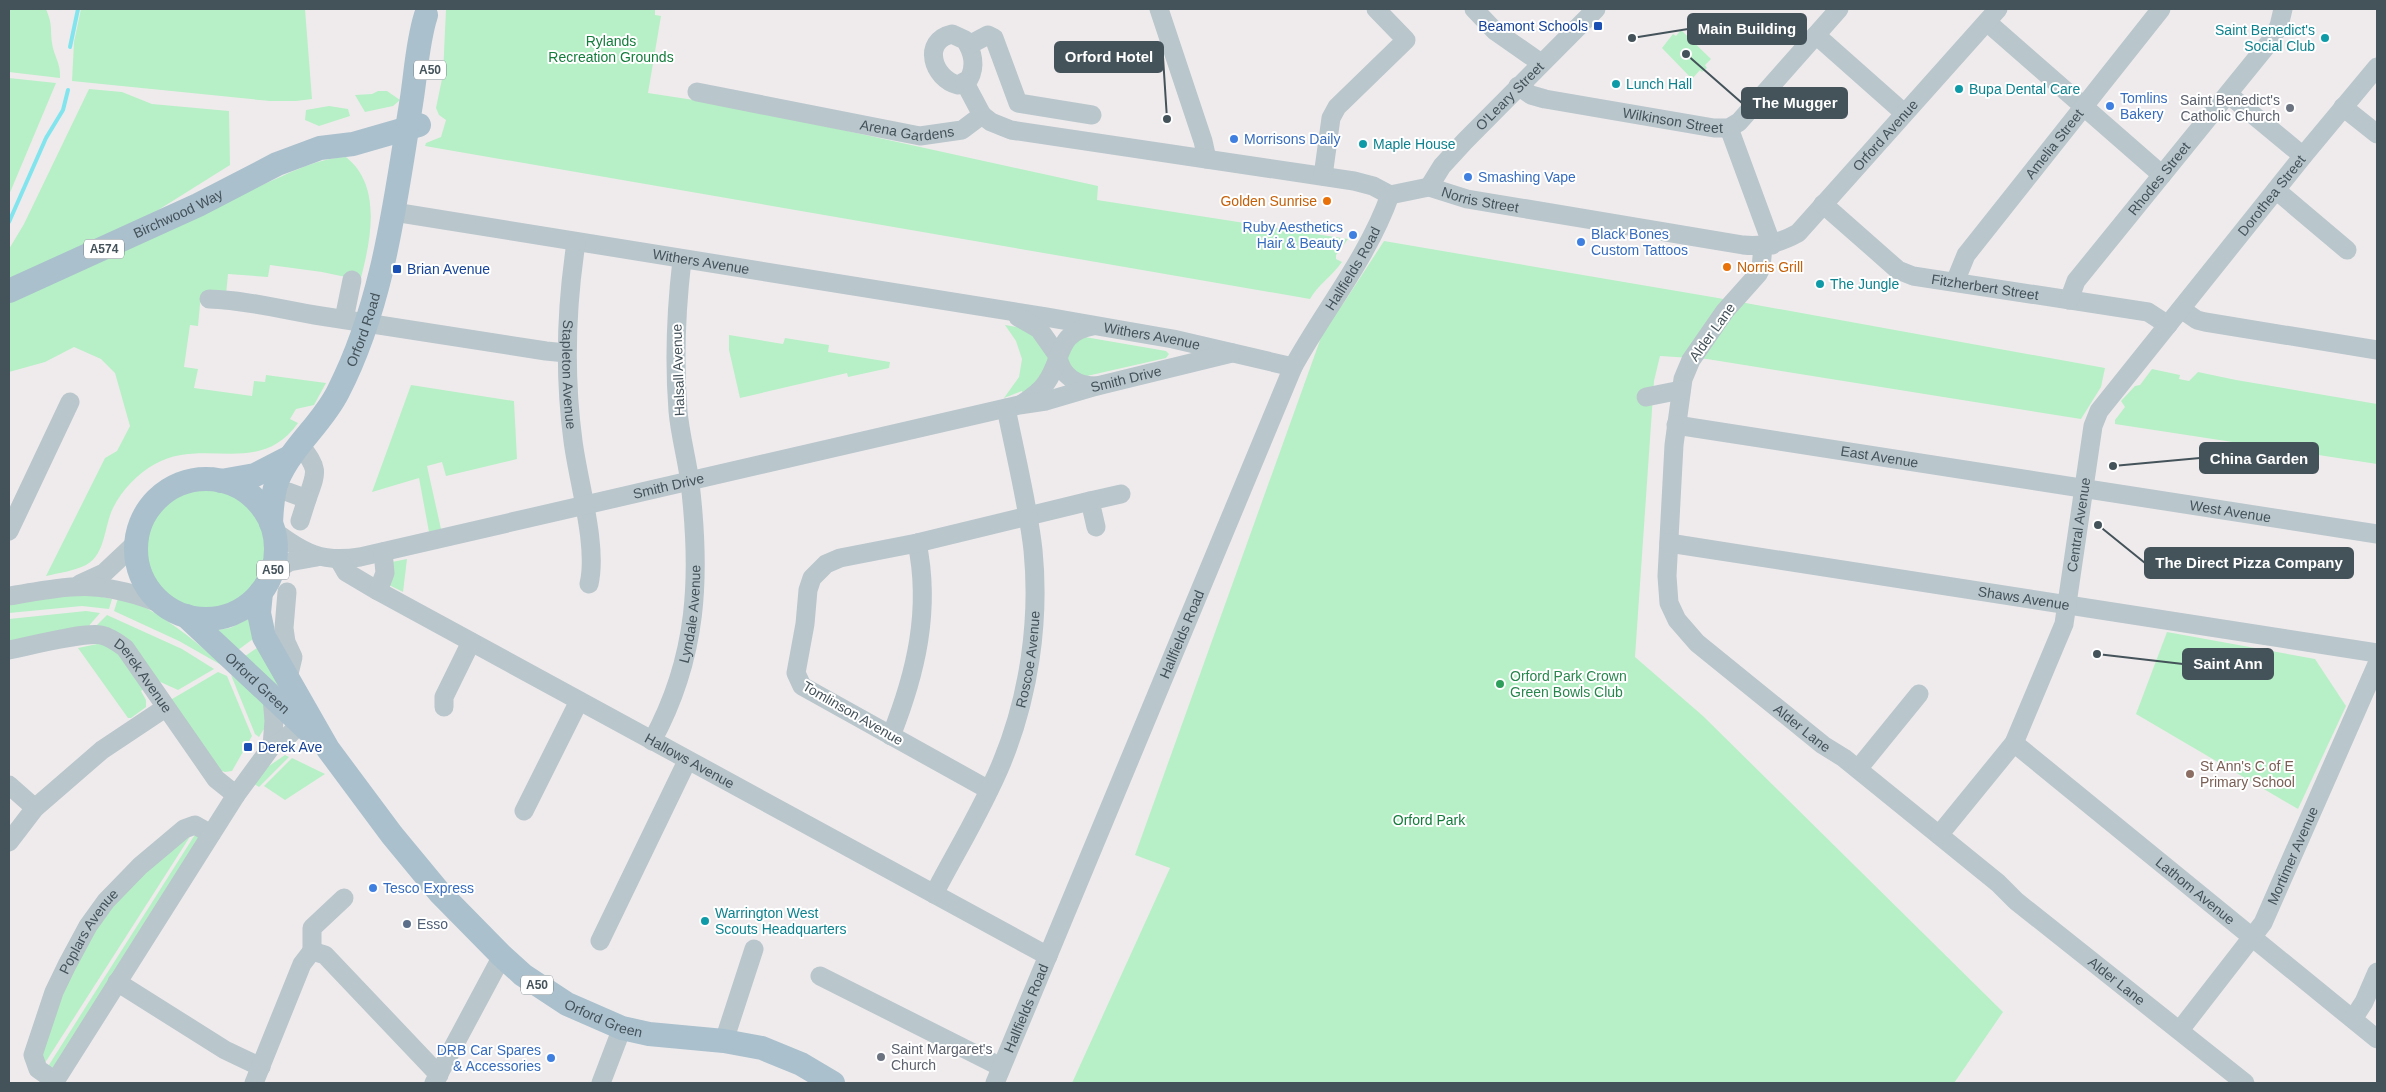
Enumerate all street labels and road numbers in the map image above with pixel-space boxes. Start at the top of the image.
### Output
street label: O'Leary Street [1472,58,1547,134]
road number: A50 [414,60,446,80]
street label: Orford Avenue [1849,96,1921,174]
street label: Wilkinson Street [1622,104,1723,136]
street label: Amelia Street [2022,106,2087,182]
street label: Arena Gardens [859,116,955,144]
street label: Rhodes Street [2125,139,2193,219]
street label: Dorothea Street [2234,152,2309,239]
street label: Norris Street [1439,183,1520,216]
street label: Birchwood Way [131,186,225,241]
street label: Hallfields Road [1322,224,1384,313]
road number: A574 [84,240,124,258]
street label: Withers Avenue [651,246,751,277]
street label: Fitzherbert Street [1930,271,2040,303]
street label: Orford Road [343,291,383,369]
street label: Alder Lane [1686,300,1738,364]
street label: Stapleton Avenue [559,319,579,430]
street label: Withers Avenue [1102,319,1202,353]
street label: Halsall Avenue [668,323,688,416]
street label: Smith Drive [1089,363,1163,396]
street label: East Avenue [1840,443,1920,471]
street label: Smith Drive [631,470,706,502]
street label: Central Avenue [2064,476,2093,573]
street label: West Avenue [2189,497,2272,525]
road number: A50 [257,560,289,580]
street label: Lyndale Avenue [676,565,703,665]
street label: Shaws Avenue [1977,583,2071,613]
street label: Hallfields Road [1156,588,1207,681]
street label: Roscoe Avenue [1012,610,1043,709]
street label: Derek Avenue [111,635,176,716]
street label: Orford Green [222,649,293,717]
street label: Tomlinson Avenue [800,678,906,748]
street label: Alder Lane [1771,701,1833,756]
street label: Hallows Avenue [642,730,737,792]
street label: Mortimer Avenue [2264,804,2321,907]
street label: Lathom Avenue [2153,854,2238,928]
street label: Poplars Avenue [56,885,122,977]
street label: Alder Lane [2085,954,2148,1009]
street label: Hallfields Road [1001,962,1052,1055]
road number: A50 [521,976,553,994]
street label: Orford Green [562,996,644,1040]

